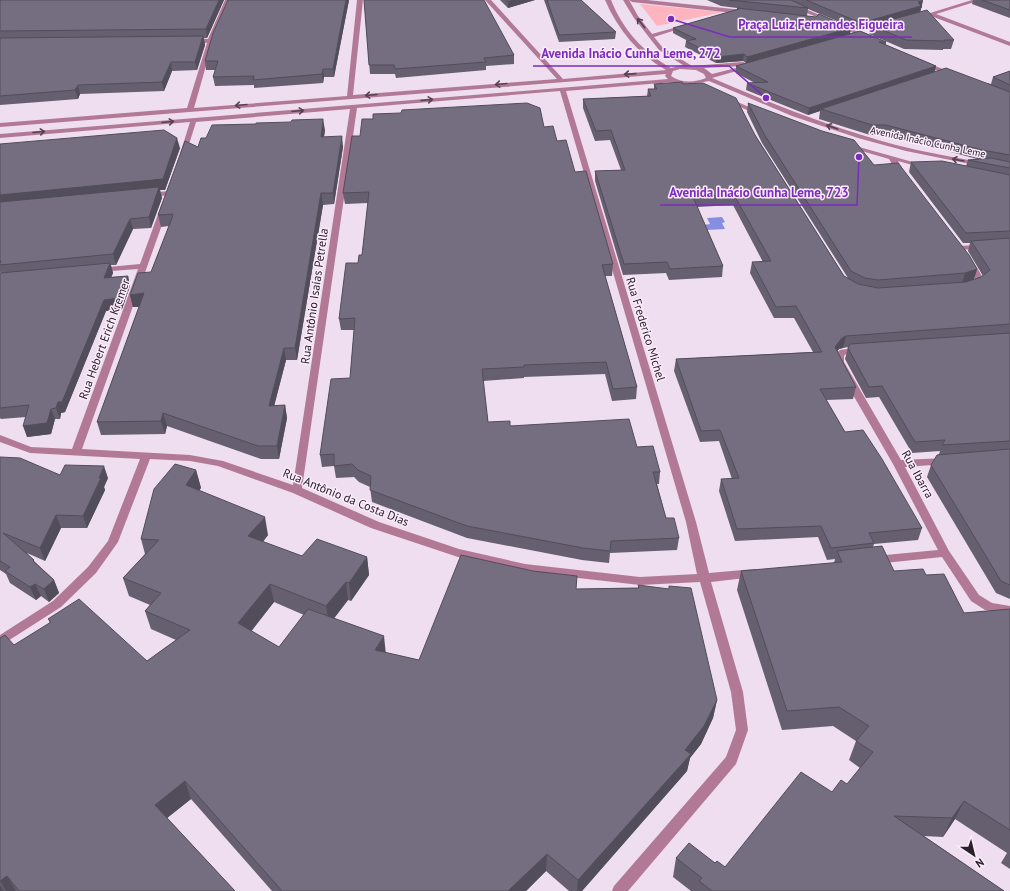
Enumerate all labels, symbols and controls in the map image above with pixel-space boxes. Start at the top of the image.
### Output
callout: Praça Luiz Fernandes Figueira [730,12,912,37]
text: Praça Luiz Fernandes Figueira [738,16,904,33]
one-way arrow [637,18,645,29]
callout: Avenida Inácio Cunha Leme, 272 [533,41,729,66]
text: Avenida Inácio Cunha Leme, 272 [541,45,721,62]
one-way arrow [624,71,637,78]
one-way arrow [495,81,508,88]
one-way arrow [365,91,378,98]
one-way arrow [421,96,434,103]
one-way arrow [235,102,248,109]
one-way arrow [291,107,304,114]
one-way arrow [161,118,174,125]
one-way arrow [826,123,838,131]
street label: Avenida Inácio Cunha Leme [869,123,987,161]
one-way arrow [32,129,45,136]
one-way arrow [952,155,965,163]
callout: Avenida Inácio Cunha Leme, 723 [660,180,857,205]
text: Avenida Inácio Cunha Leme, 723 [669,184,849,201]
street label: Rua Antônio Isaías Petrella [297,227,331,365]
street label: Rua Frederico Michel [623,275,669,383]
street label: Rua Hebert Erich Kremer [75,277,133,401]
street label: Rua Ibarra [899,447,937,501]
street label: Rua Antônio da Costa Dias [281,465,411,529]
north arrow [954,835,994,875]
text: N [973,855,987,871]

